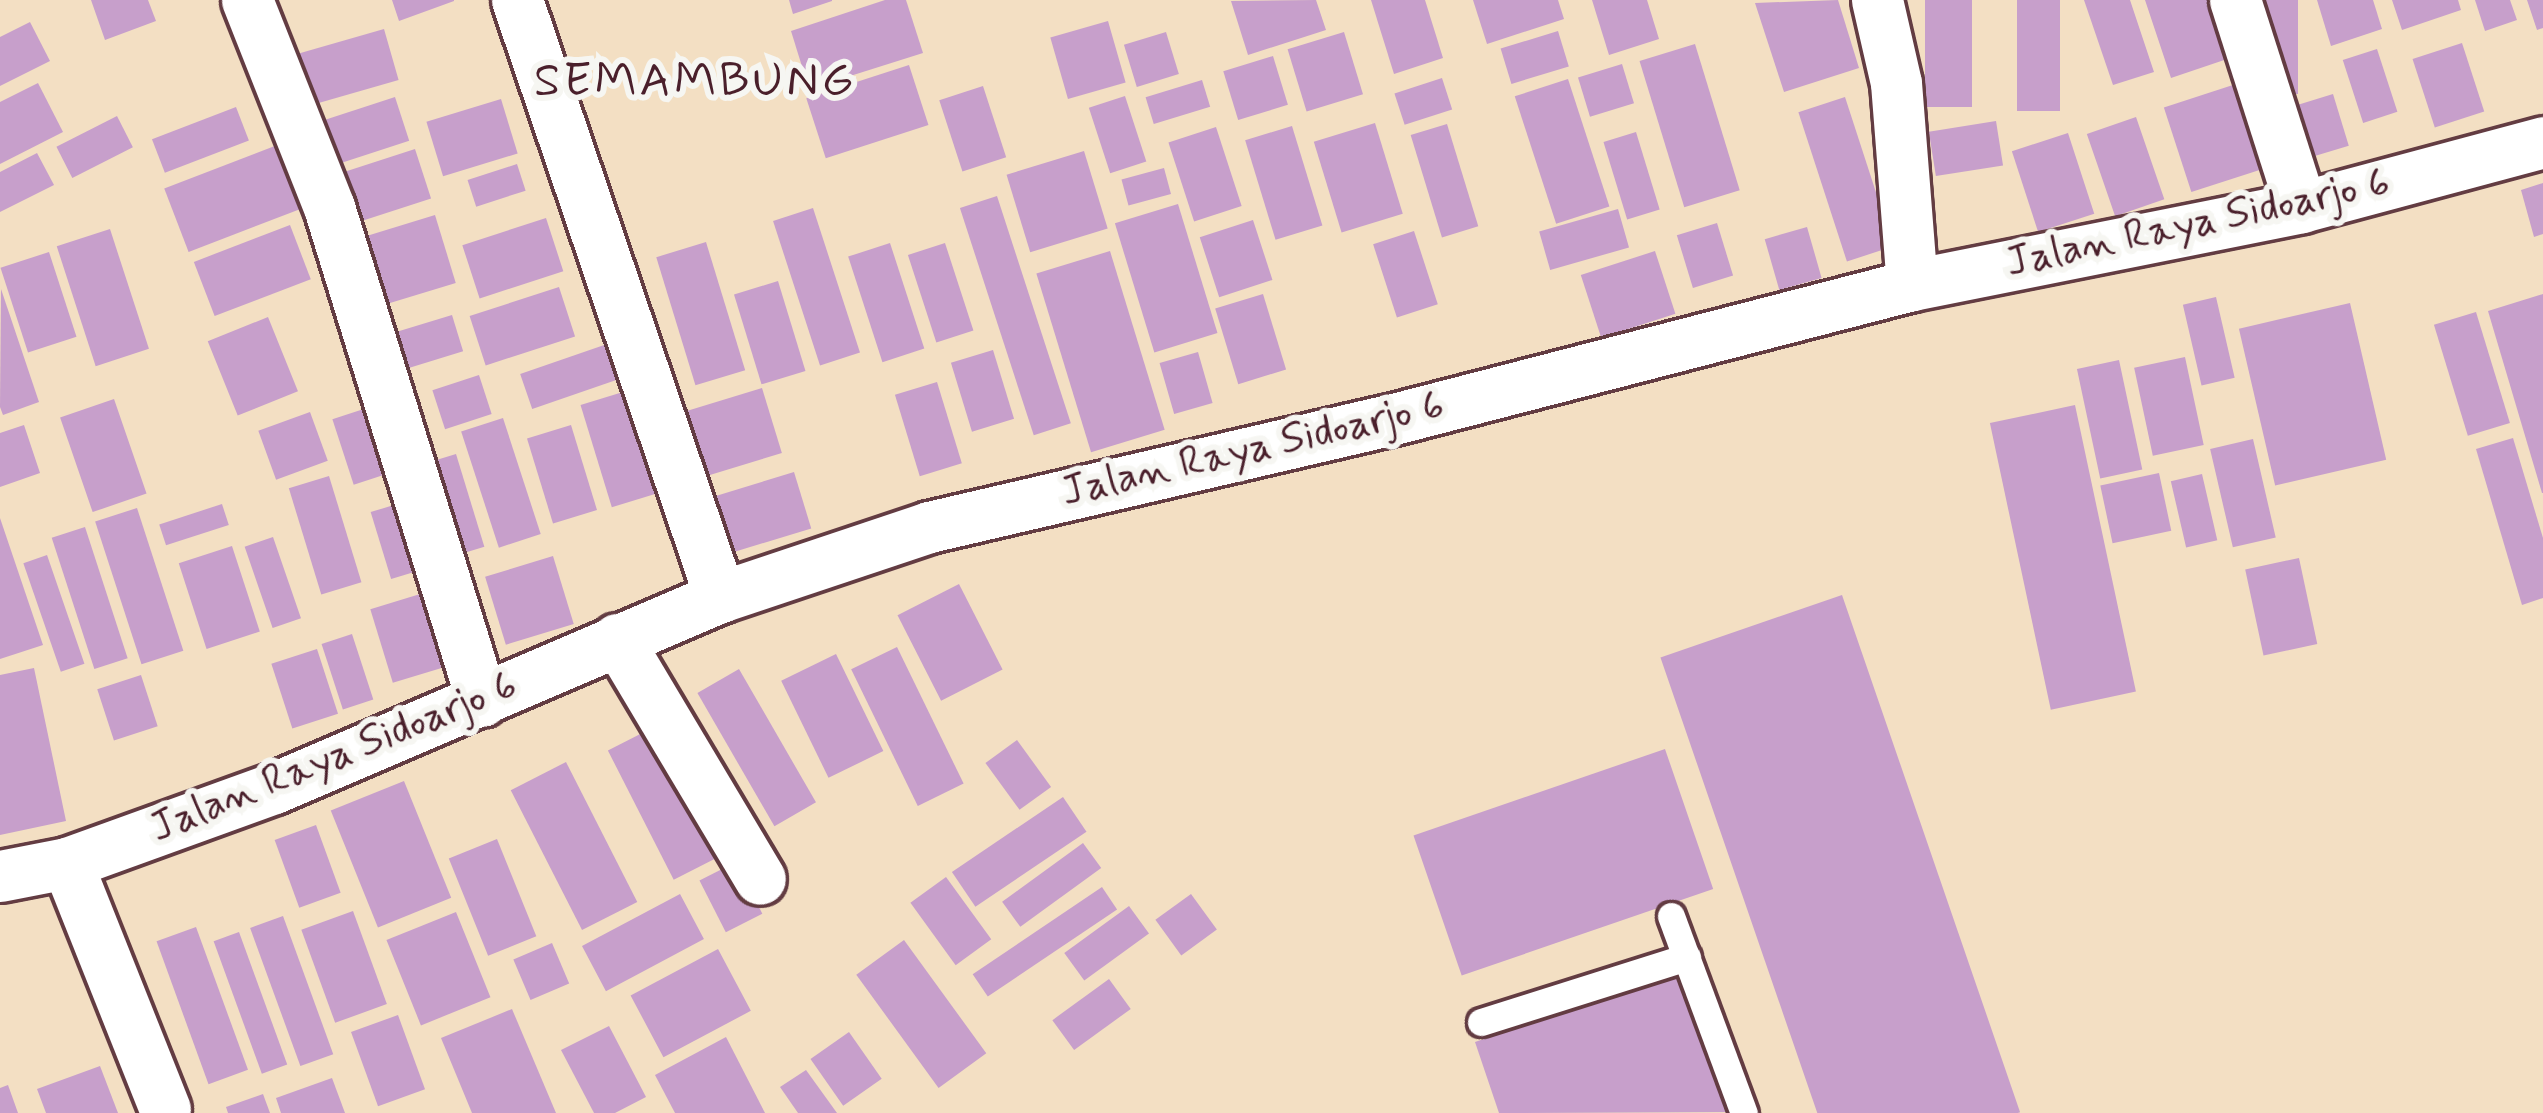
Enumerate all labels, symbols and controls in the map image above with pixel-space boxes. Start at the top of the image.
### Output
district label: SEMAMBUNG [534,53,856,111]
street label: Jalan Raya Sidoarjo 6 [1999,158,2397,290]
street label: Jalan Raya Sidoarjo 6 [1054,381,1452,519]
street label: Jalan Raya Sidoarjo 6 [140,660,528,856]

